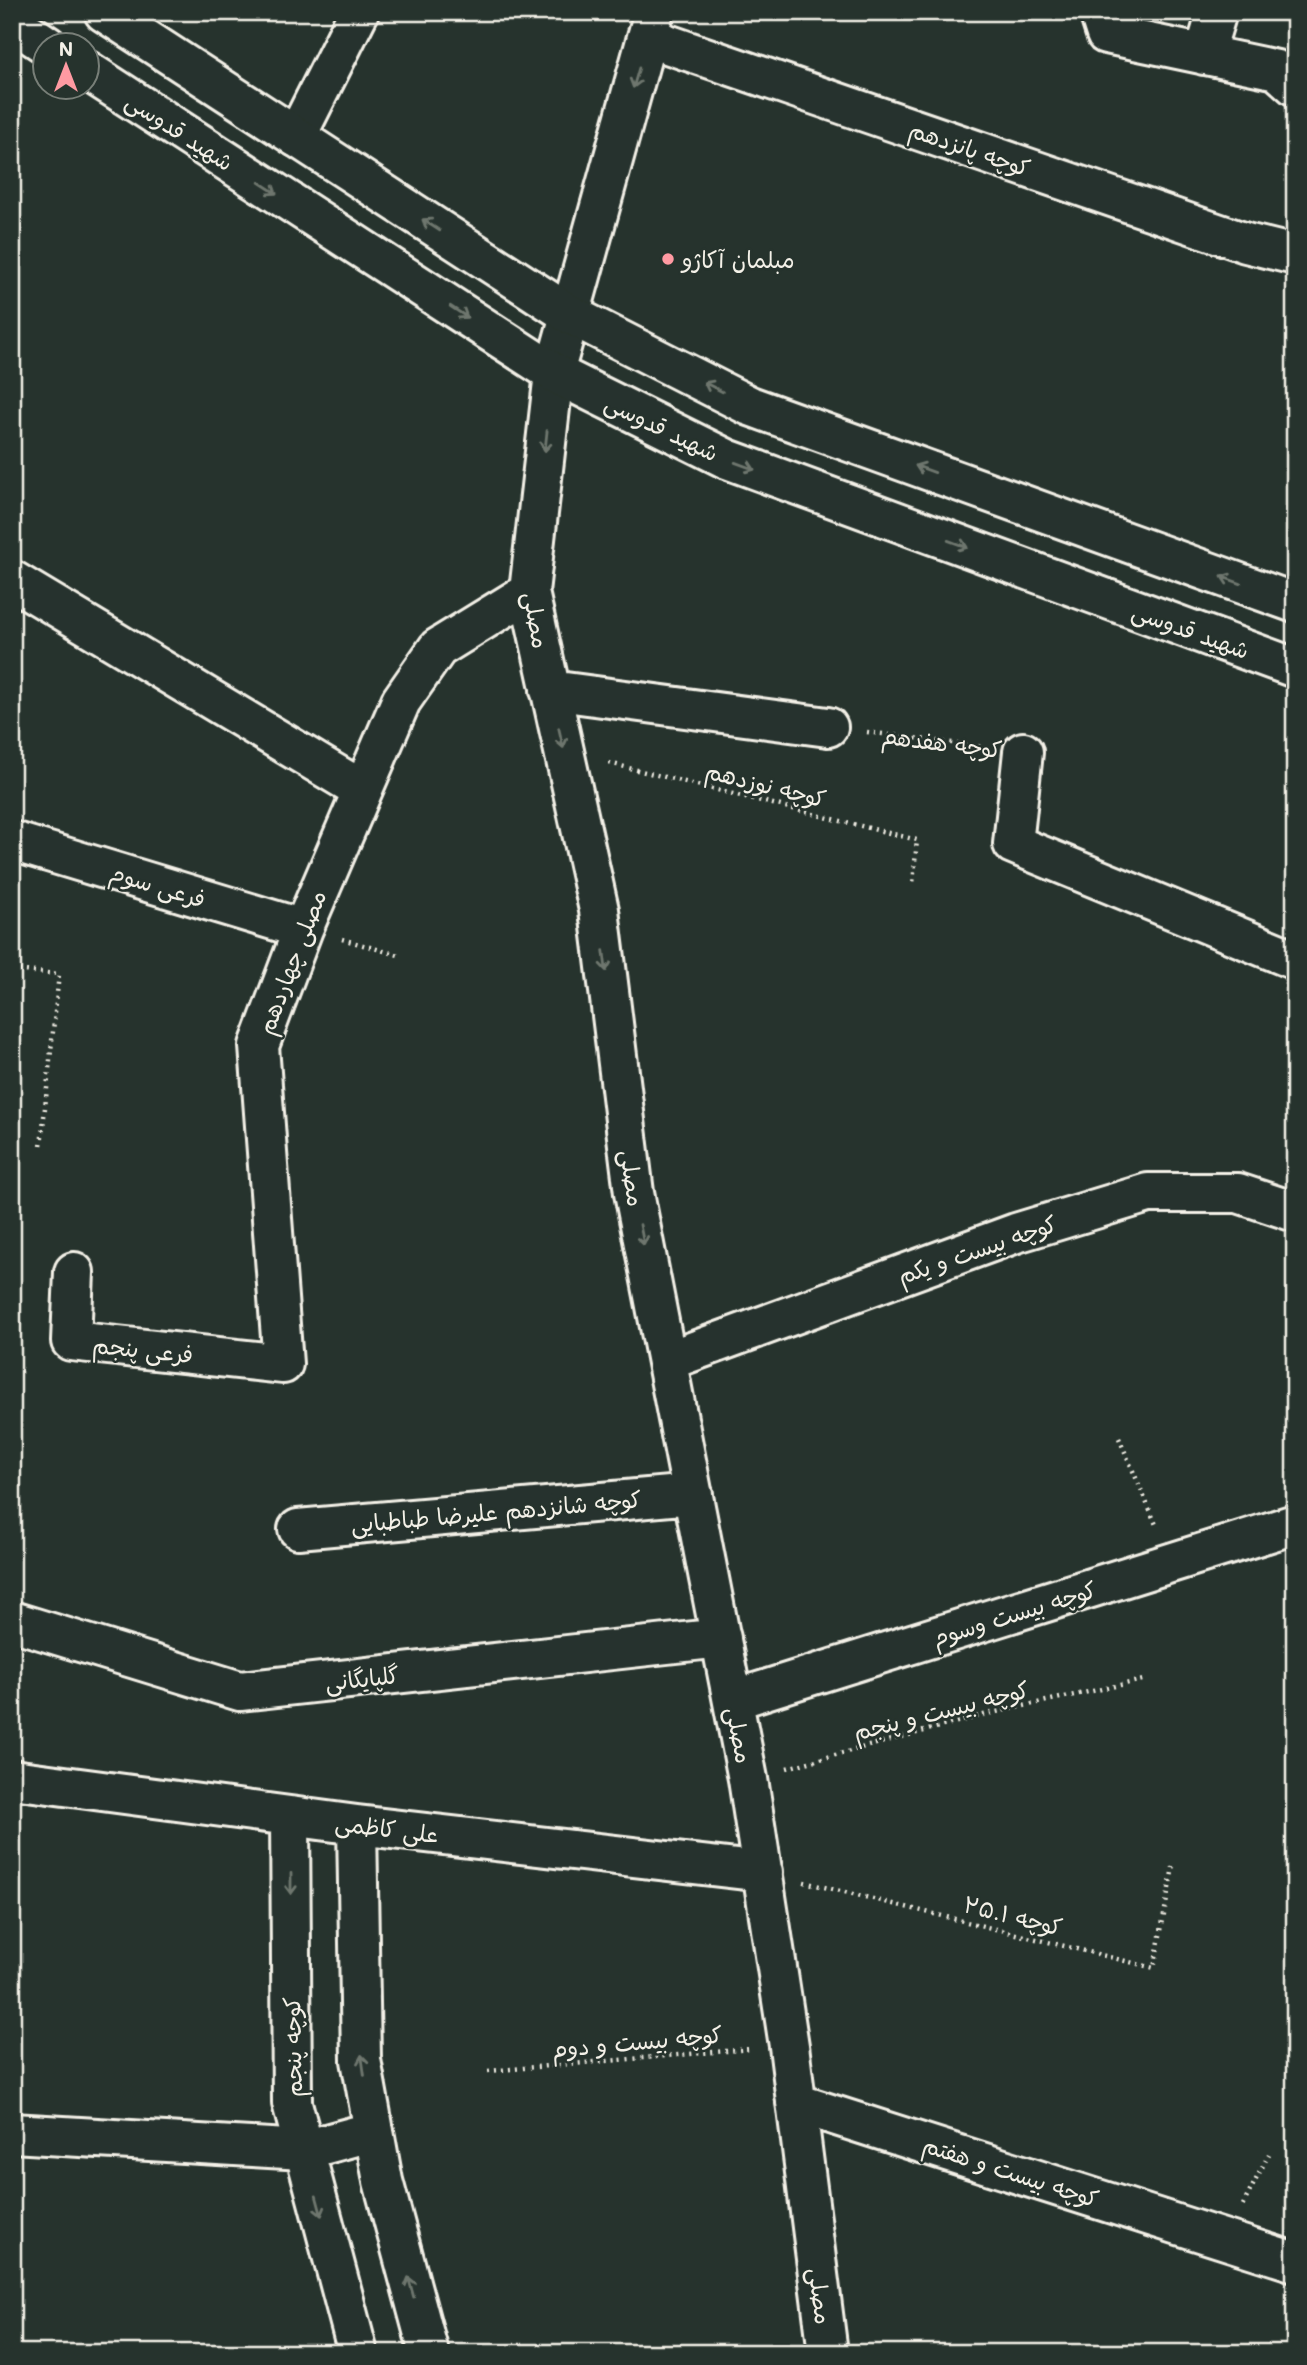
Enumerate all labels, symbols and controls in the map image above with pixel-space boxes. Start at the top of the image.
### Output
north arrow [32,32,102,102]
text: N [59,36,73,61]
one-way arrow [628,67,641,89]
street label: شهید قدوسی [120,85,240,178]
street label: کوچه پانزدهم [904,113,1035,186]
one-way arrow [258,181,277,195]
one-way arrow [422,217,441,232]
place label: مبلمان آکاژو [680,244,795,274]
marker: مبلمان آکاژو [660,251,676,267]
one-way arrow [449,305,468,319]
one-way arrow [703,379,724,393]
street label: شهید قدوسی [600,387,724,468]
one-way arrow [539,429,552,452]
one-way arrow [734,461,755,473]
one-way arrow [914,462,936,474]
one-way arrow [947,539,969,552]
one-way arrow [1220,573,1242,585]
street label: مصلی [516,589,557,651]
street label: شهید قدوسی [1128,595,1254,666]
street label: کوچه هفدهم [880,720,1004,768]
one-way arrow [555,726,568,749]
street label: کوچه نوزدهم [702,755,830,817]
street label: فرعی سوم [106,856,209,917]
street label: مصلی چهاردهم [250,886,336,1040]
one-way arrow [599,949,612,972]
street label: مصلی [613,1148,652,1208]
street label: کوچه بیست و یکم [893,1208,1062,1294]
one-way arrow [636,1223,650,1246]
street label: فرعی پنجم [91,1329,195,1373]
street label: کوچه شانزدهم علیرضا طباطبایی [350,1483,643,1543]
street label: کوچه بیست وسوم [928,1574,1101,1655]
street label: گلپایگانی [323,1659,401,1698]
street label: کوچه بیست و پنجم [850,1674,1033,1750]
street label: مصلی [719,1704,760,1766]
street label: علی کاظمی [333,1807,440,1850]
one-way arrow [284,1873,297,1896]
street label: کوچه ۲۵.۱ [960,1888,1066,1942]
street label: کوچه پنجم [276,1996,312,2098]
street label: کوچه بیست و دوم [550,2019,724,2067]
one-way arrow [356,2054,369,2077]
street label: کوچه بیست و هفتم [918,2128,1103,2217]
one-way arrow [313,2194,326,2217]
street label: مصلی [802,2266,839,2326]
one-way arrow [404,2276,417,2299]

